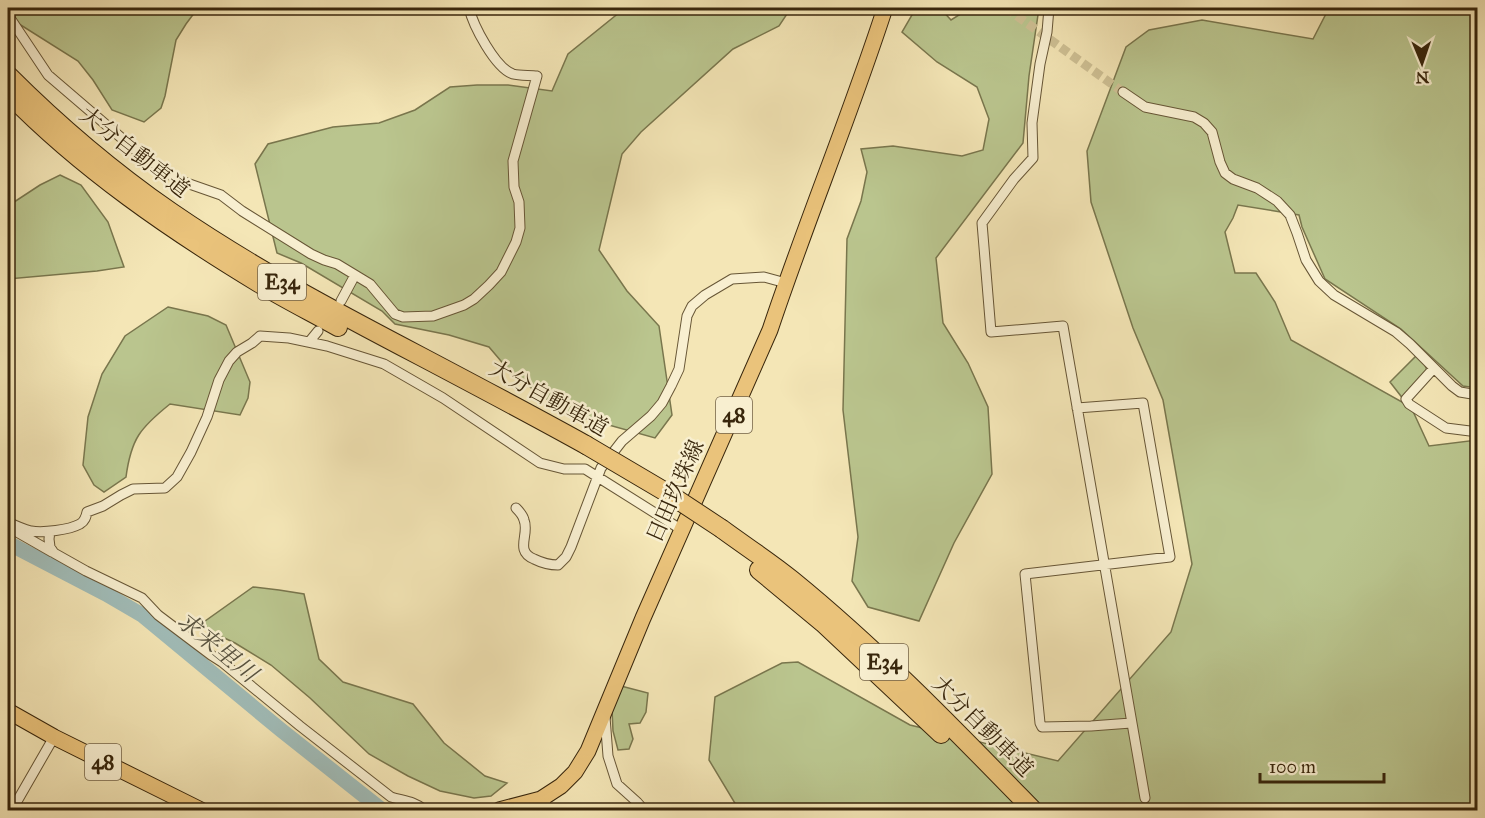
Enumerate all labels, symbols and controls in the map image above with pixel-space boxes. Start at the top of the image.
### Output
north arrow [1392,33,1452,93]
text: N [1415,68,1430,87]
street label: 大分自動車道 [75,101,195,203]
road number: E34 [258,264,306,300]
street label: 大分自動車道 [485,354,613,442]
road number: 48 [716,397,752,433]
street label: 日田玖珠線 [640,435,710,547]
water label: 求来里川 [170,605,266,691]
road number: E34 [860,644,908,680]
street label: 大分自動車道 [927,670,1039,782]
road number: 48 [85,744,121,780]
scale bar [1260,746,1384,784]
text: 100 m [1269,756,1316,778]

